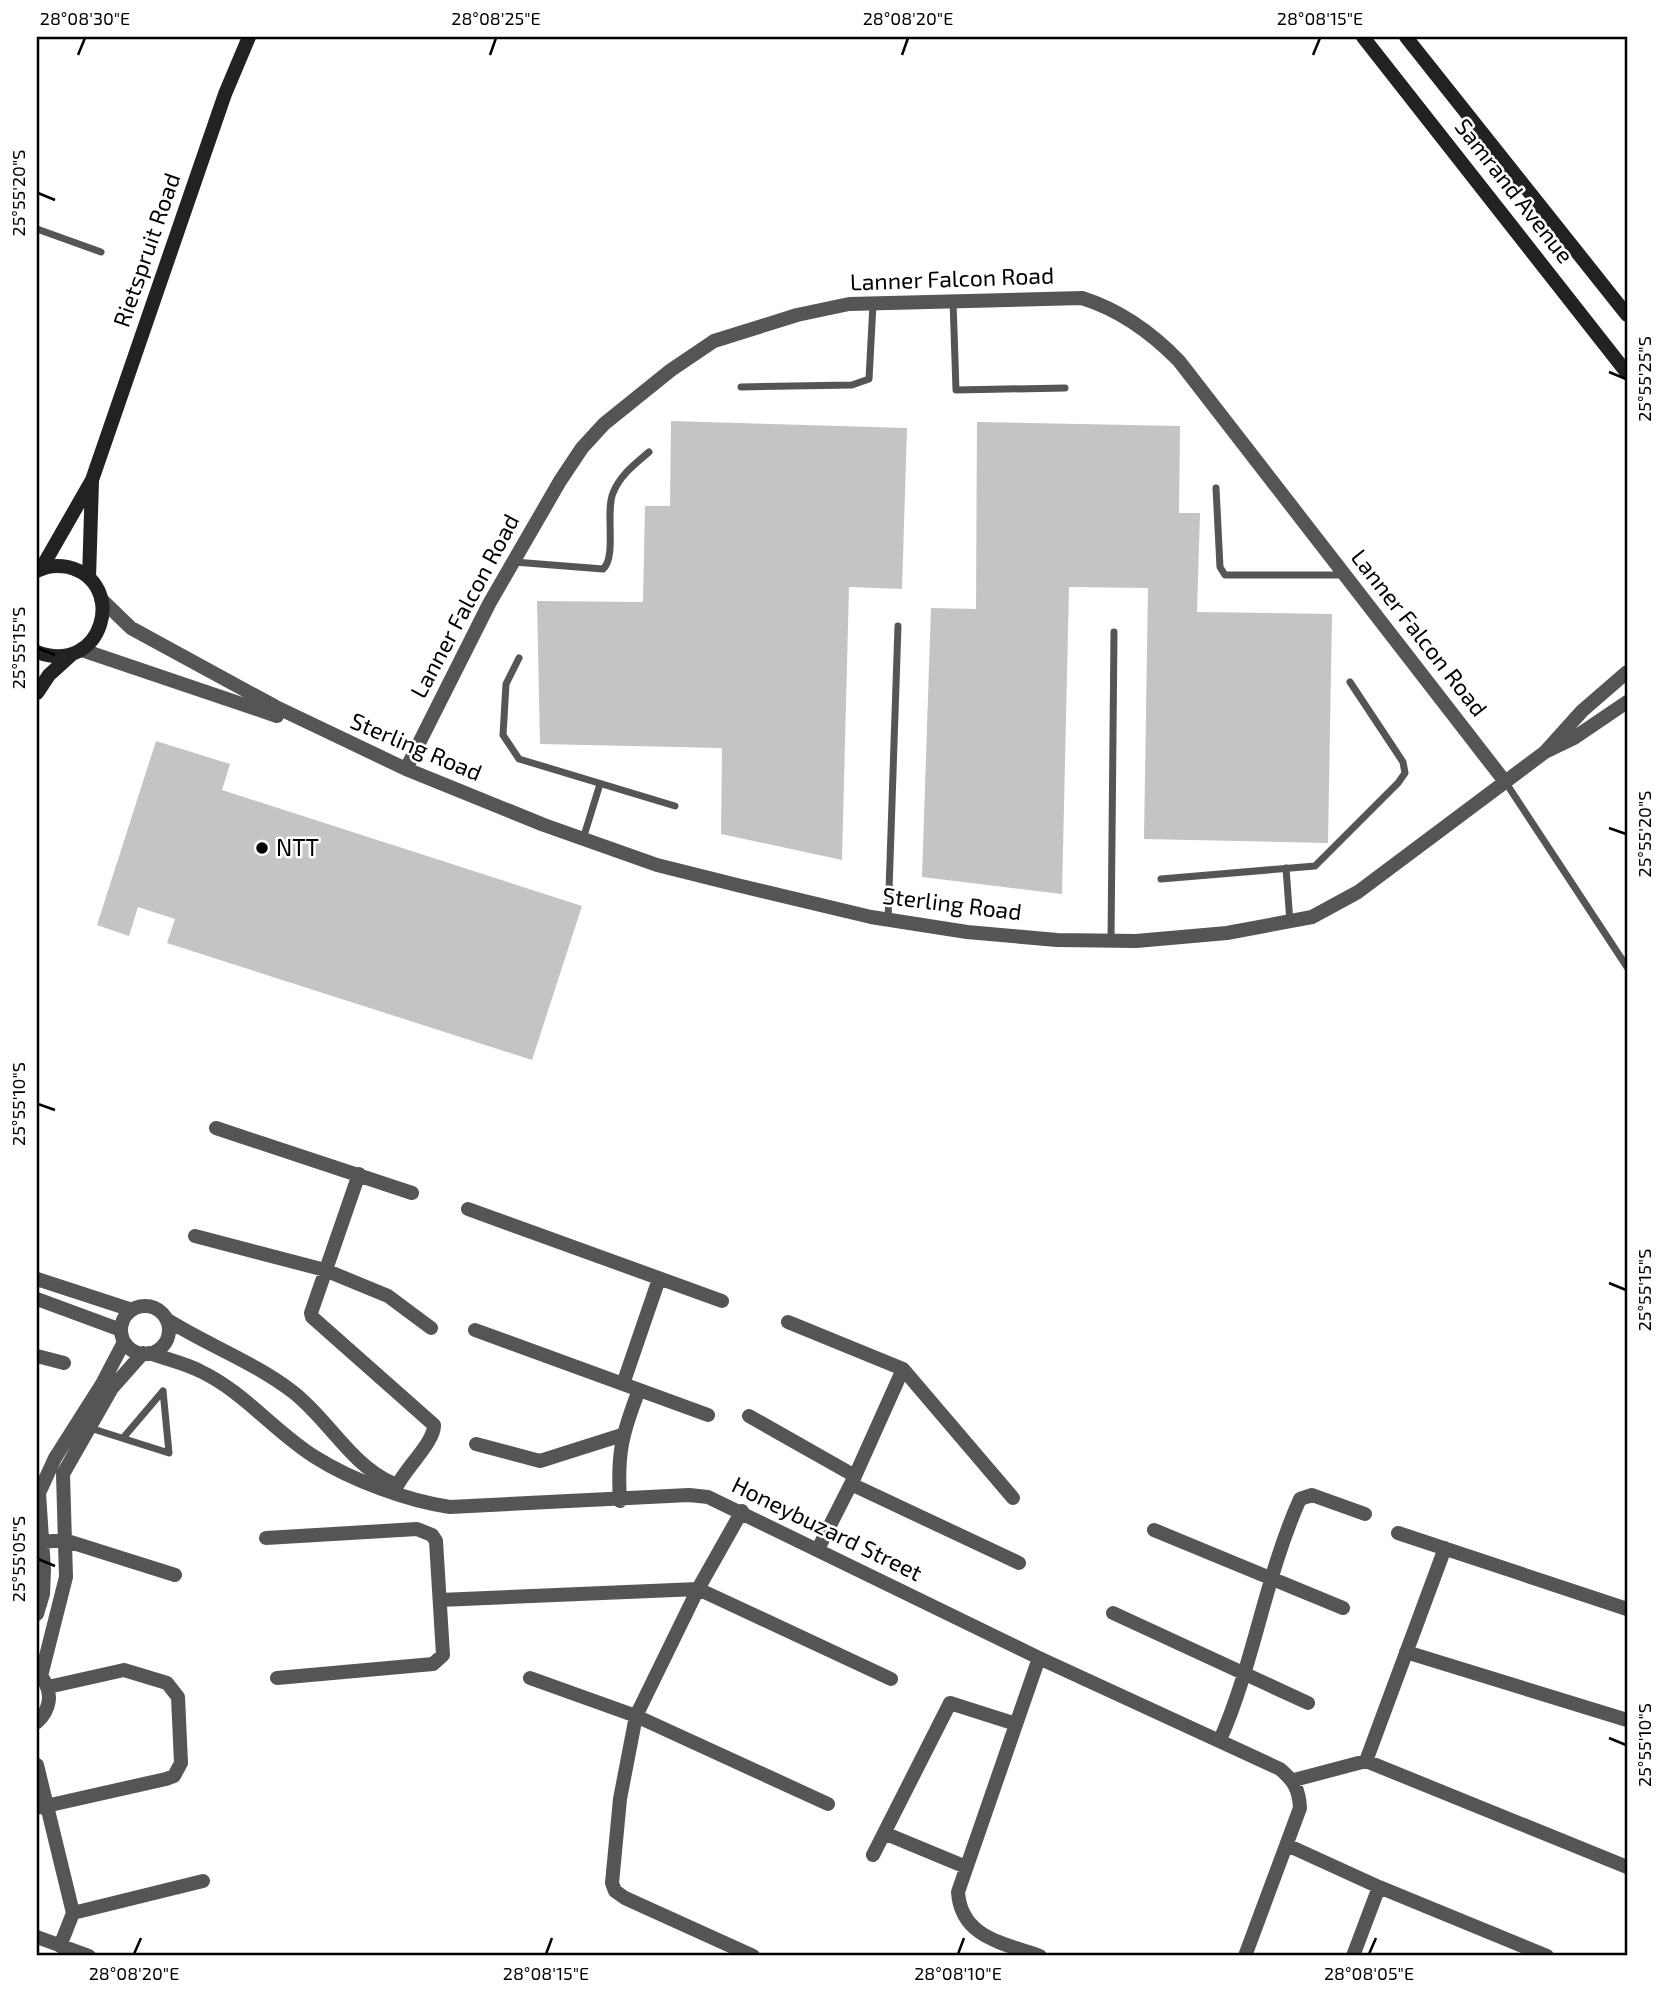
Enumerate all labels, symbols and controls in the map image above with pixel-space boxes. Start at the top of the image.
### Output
text: 28°08'30"E [40,7,130,29]
text: 28°08'25"E [451,7,541,29]
text: 28°08'20"E [863,7,953,29]
text: 28°08'15"E [1277,7,1363,29]
street label: Samrand Avenue [1450,113,1580,268]
text: 25°55'20"S [7,150,29,236]
street label: Rietspruit Road [107,169,185,330]
street label: Lanner Falcon Road [849,260,1055,296]
text: 25°55'25"S [1633,336,1655,422]
street label: Lanner Falcon Road [404,509,524,702]
street label: Lanner Falcon Road [1346,543,1494,722]
text: 25°55'15"S [7,607,29,689]
street label: Sterling Road [347,706,486,786]
text: 25°55'20"S [1633,791,1655,877]
place label: NTT [276,833,319,861]
marker: NTT [254,840,270,856]
street label: Sterling Road [881,881,1023,925]
text: 25°55'10"S [7,1062,29,1146]
text: 25°55'15"S [1633,1249,1655,1331]
street label: Honeybuzard Street [728,1470,927,1586]
text: 25°55'05"S [7,1516,29,1602]
text: 25°55'10"S [1633,1703,1655,1787]
text: 28°08'20"E [89,1962,179,1984]
text: 28°08'15"E [503,1962,589,1984]
text: 28°08'10"E [914,1962,1002,1984]
text: 28°08'05"E [1324,1962,1414,1984]

